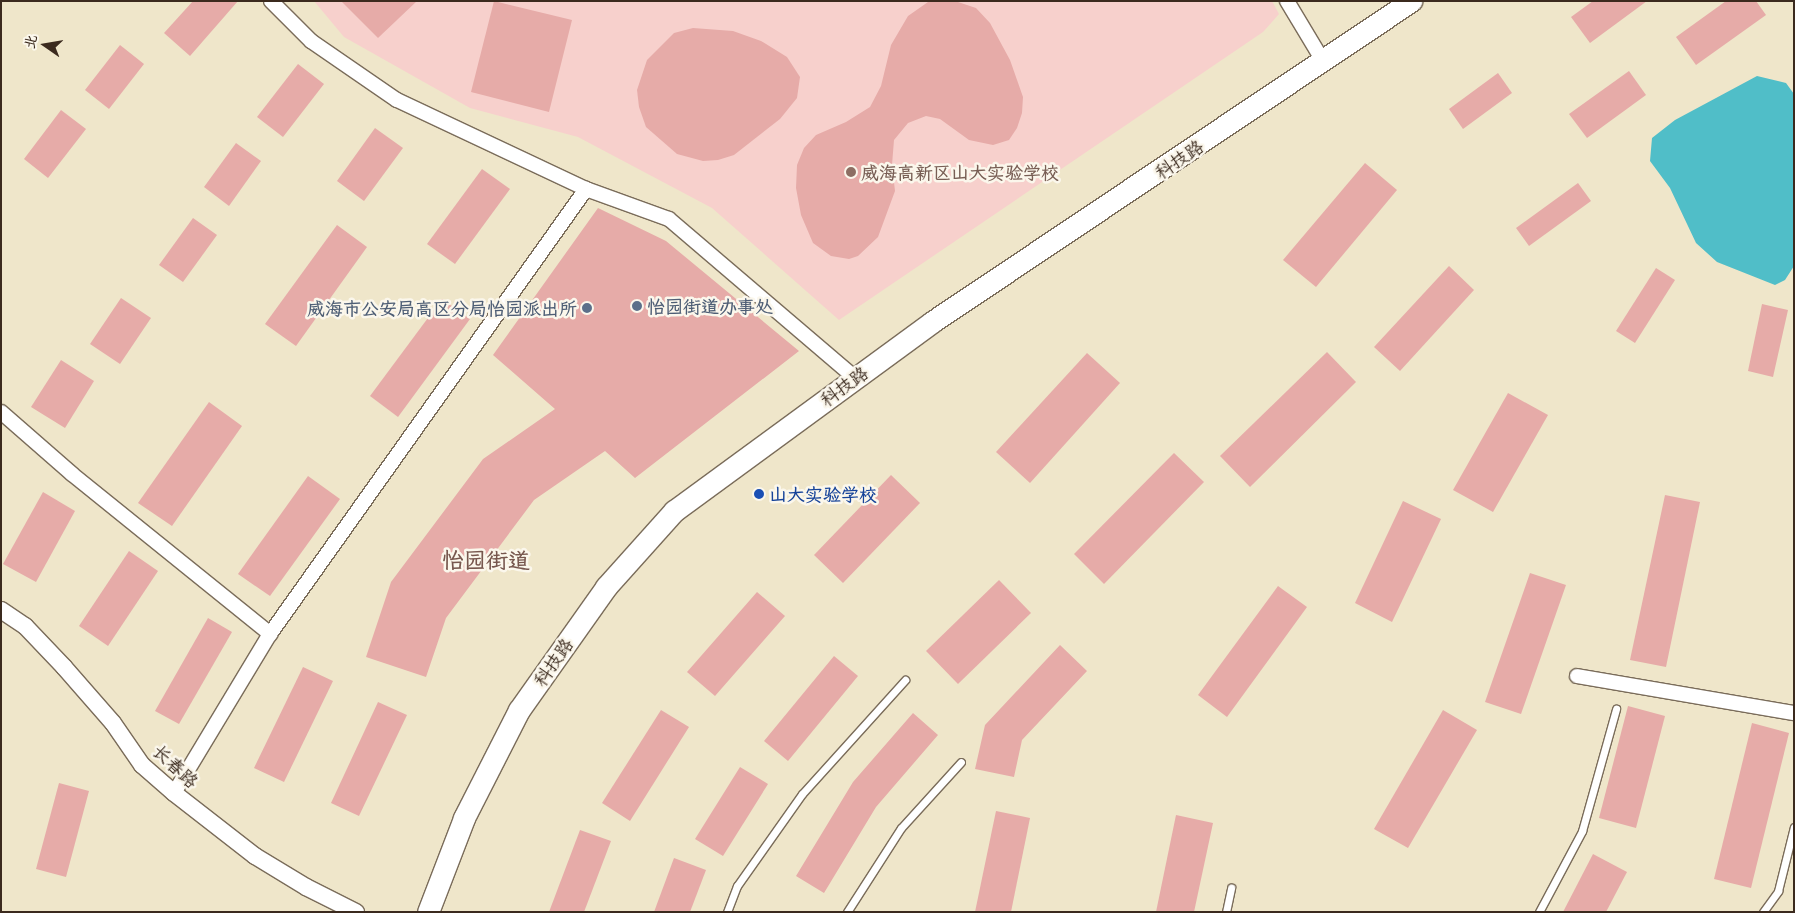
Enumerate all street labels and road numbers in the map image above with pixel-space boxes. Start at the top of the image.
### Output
street label: 科技路 [1151,135,1207,183]
street label: 科技路 [816,361,872,411]
street label: 科技路 [529,634,577,690]
street label: 长春路 [149,740,203,792]

